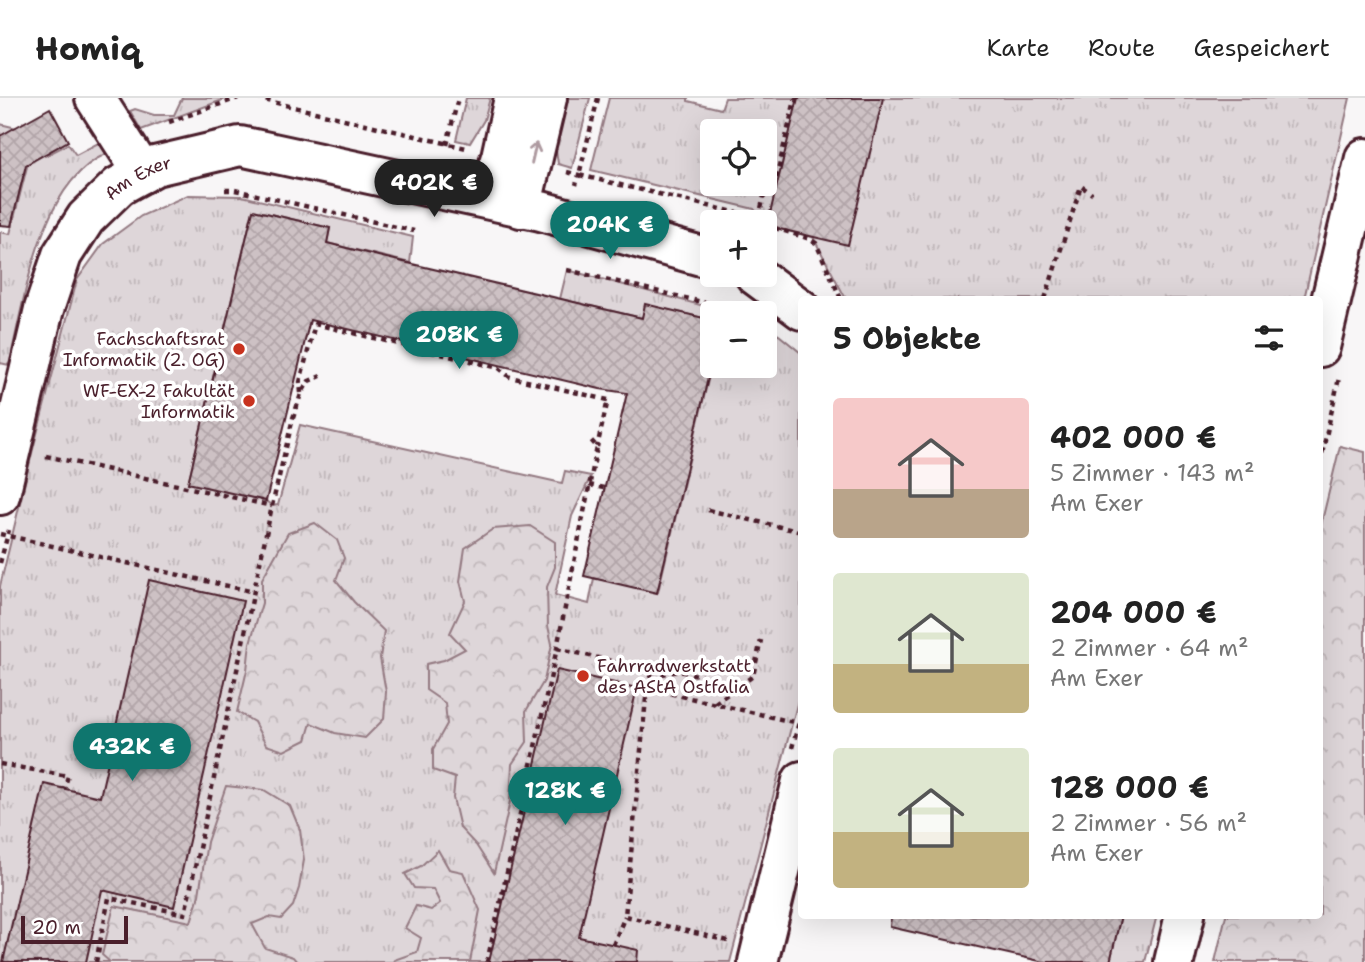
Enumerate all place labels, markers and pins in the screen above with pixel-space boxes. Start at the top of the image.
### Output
pin: 402K € [377,159,491,219]
pin: 204K € [553,202,667,261]
pin: 208K € [402,312,516,371]
place label: Fachschaftsrat Informatik (2. OG) [63,327,225,372]
marker: Fachschaftsrat Informatik (2. OG) [231,341,247,357]
place label: WF-EX-2 Fakultät Informatik [83,379,235,424]
marker: WF-EX-2 Fakultät Informatik [241,393,257,409]
place label: Fahrradwerkstatt des AStA Ostfalia [597,654,751,699]
marker: Fahrradwerkstatt des AStA Ostfalia [575,668,591,684]
pin: 432K € [75,724,189,783]
pin: 128K € [508,768,622,827]

